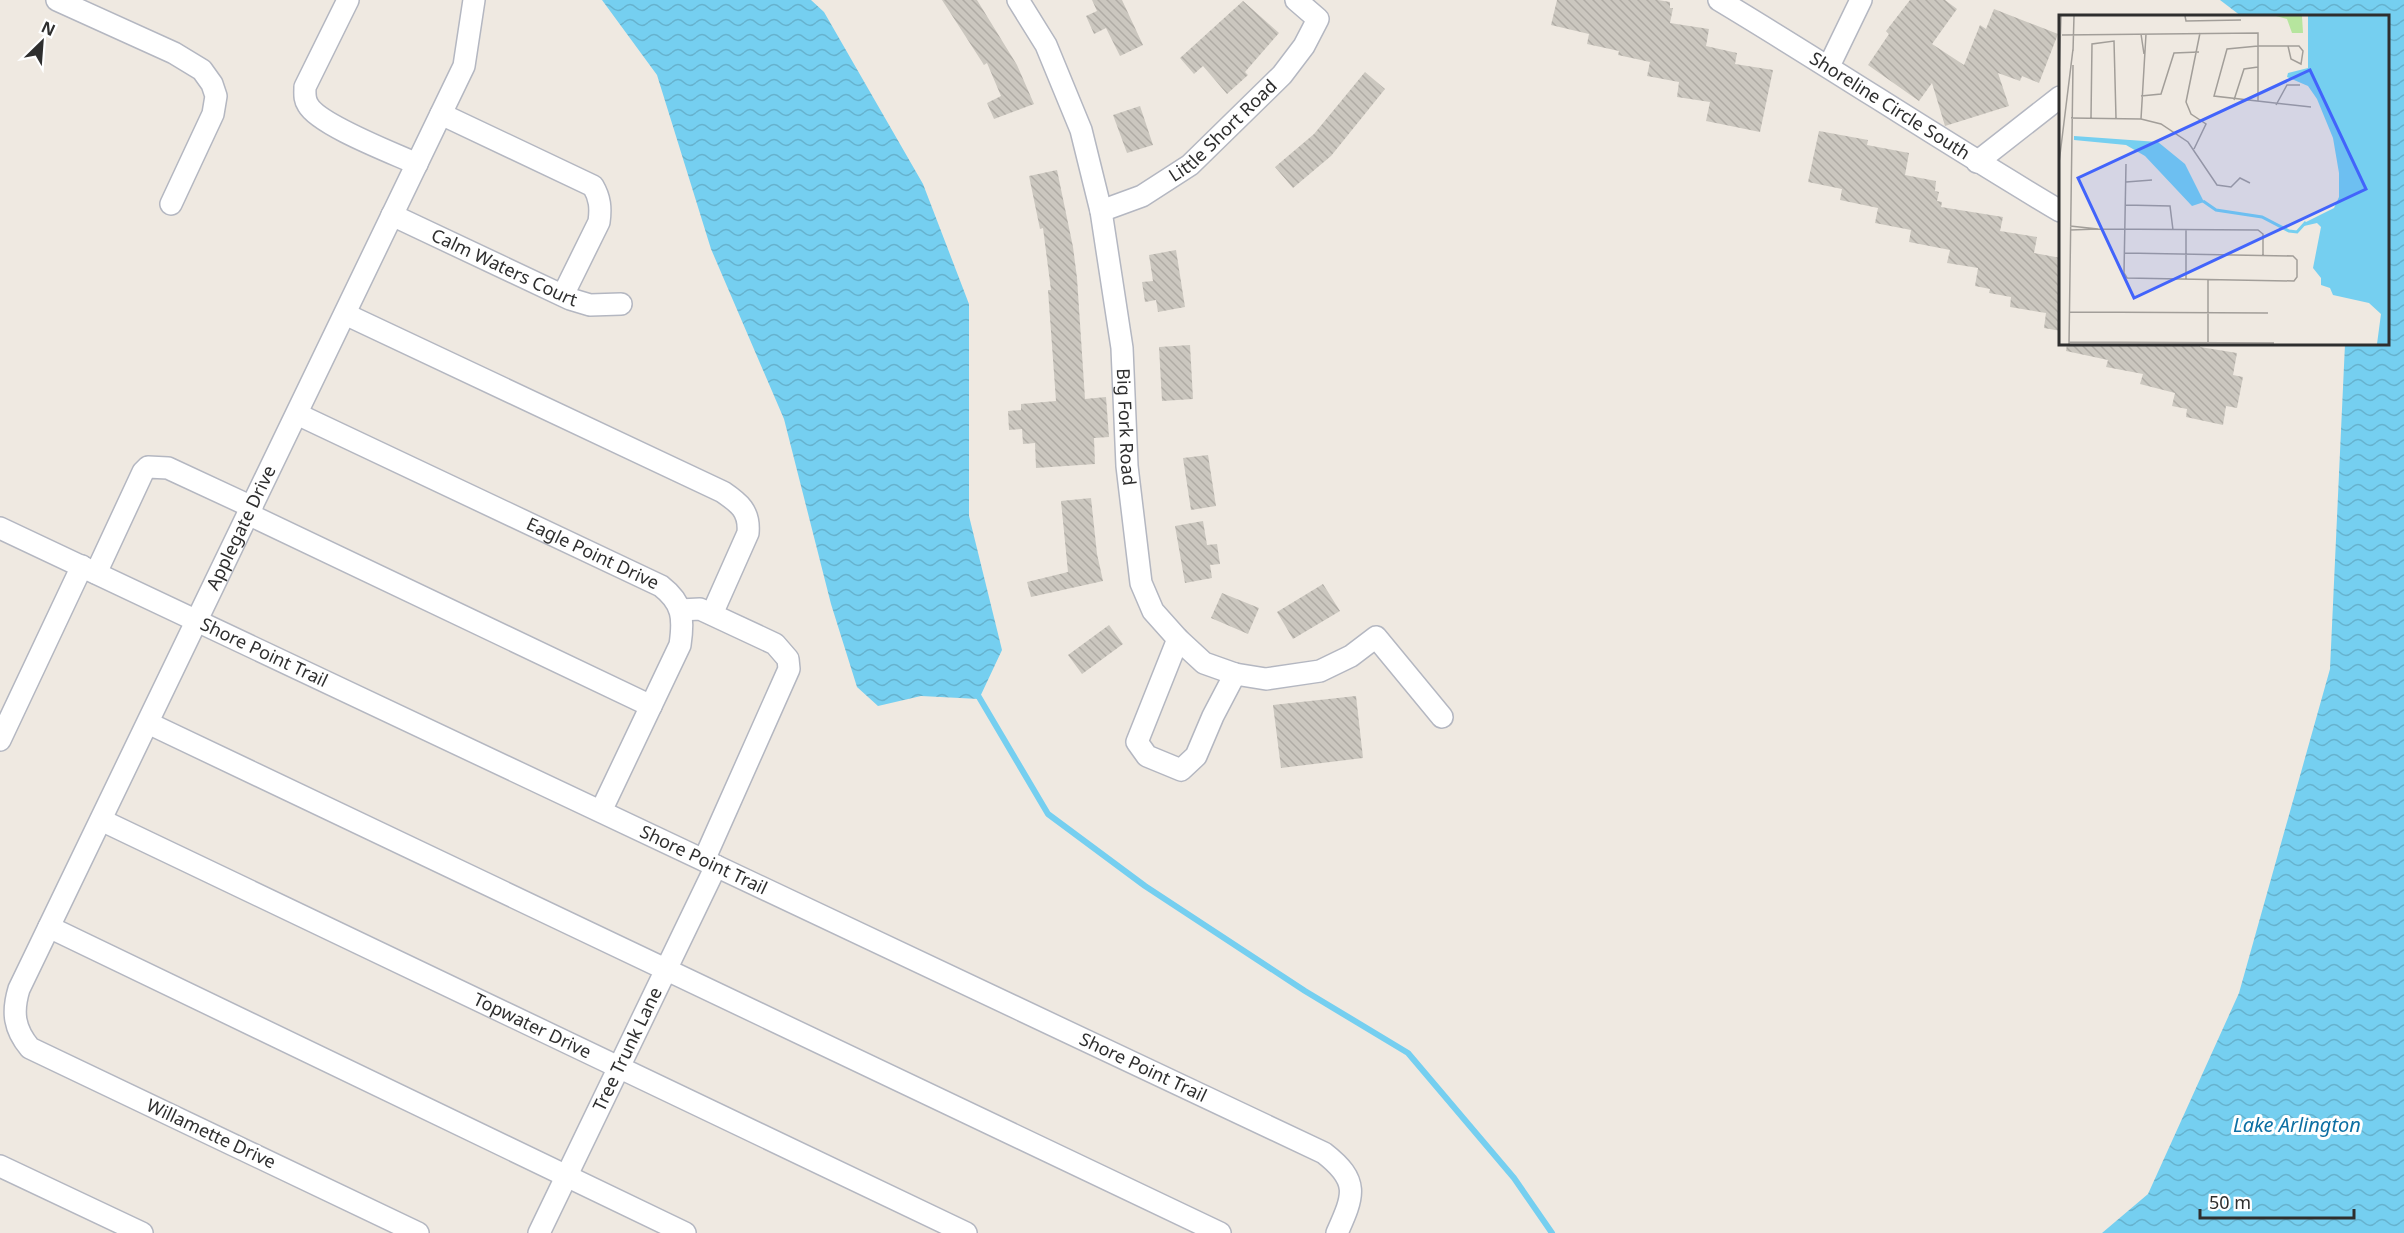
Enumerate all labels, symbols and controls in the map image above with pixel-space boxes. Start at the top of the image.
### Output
north arrow [12,12,72,72]
inset map [2059,15,2389,345]
text: N [38,16,59,41]
street label: Shoreline Circle South [1806,46,1975,165]
street label: Little Short Road [1164,74,1282,187]
street label: Calm Waters Court [428,222,581,312]
street label: Big Fork Road [1112,368,1142,487]
street label: Applegate Drive [200,461,281,594]
street label: Eagle Point Drive [523,511,663,594]
street label: Shore Point Trail [197,611,332,692]
street label: Shore Point Trail [636,819,772,900]
street label: Tree Trunk Lane [587,983,667,1115]
street label: Topwater Drive [470,987,596,1063]
street label: Shore Point Trail [1076,1026,1211,1107]
street label: Willamette Drive [143,1093,280,1174]
water label: Lake Arlington [2233,1111,2361,1138]
scale bar [2200,1182,2354,1220]
text: 50 m [2209,1190,2251,1214]

